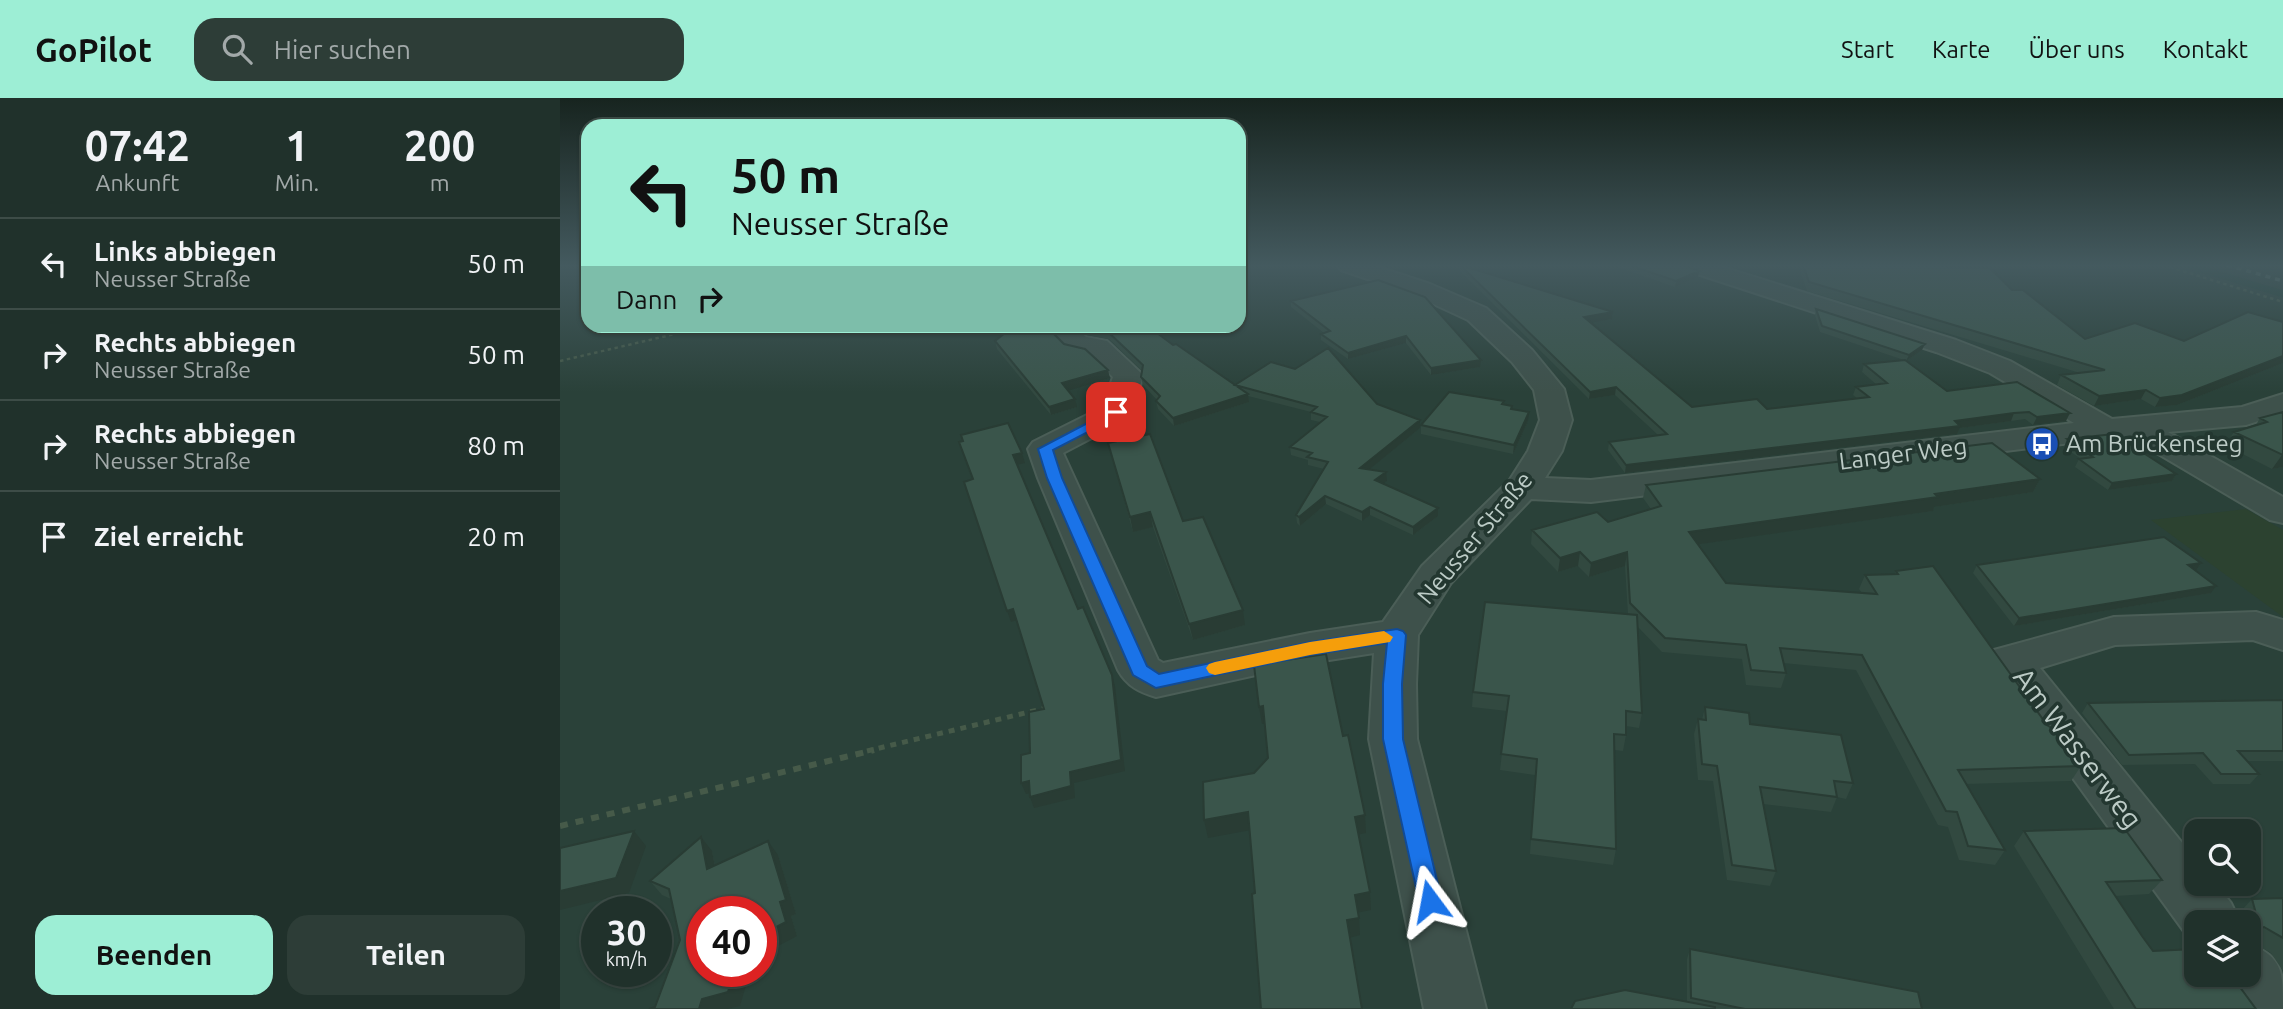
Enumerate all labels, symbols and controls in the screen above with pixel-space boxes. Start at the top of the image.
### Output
search box [194,18,684,81]
icon: search [218,30,256,68]
text: GoPilot [35,31,152,68]
text: Hier suchen [274,35,411,64]
text: Start [1841,36,1894,63]
text: Karte [1932,36,1991,63]
text: Über uns [2029,36,2125,63]
text: Kontakt [2163,36,2248,63]
text: 07:42 [85,122,190,169]
text: 1 [285,122,309,169]
text: 200 [404,122,475,169]
icon: left [616,147,707,238]
text: 50 m [731,147,840,202]
text: Ankunft [96,170,179,195]
text: Min. [275,170,319,195]
text: m [430,170,450,195]
text: Neusser Straße [731,205,950,241]
text: Links abbiegen [94,237,277,266]
icon: left [35,245,73,283]
text: 50 m [467,249,525,278]
text: Neusser Straße [94,266,251,291]
icon: right [691,280,729,318]
text: Dann [616,285,677,314]
text: Rechts abbiegen [94,328,296,357]
icon: right [35,336,73,374]
text: 50 m [467,340,525,369]
text: Neusser Straße [94,357,251,382]
pin [1086,382,1146,442]
icon: arrive [1097,393,1135,431]
text: Rechts abbiegen [94,419,296,448]
bus stop icon: Am Brückensteg [2023,425,2061,463]
icon: right [35,427,73,465]
place label: Am Brückensteg [2066,430,2243,457]
text: 80 m [467,431,525,460]
street label: Langer Weg [1837,432,1969,475]
text: Neusser Straße [94,448,251,473]
street label: Neusser Straße [1412,466,1538,609]
icon: arrive [35,518,73,556]
text: Ziel erreicht [94,522,244,551]
text: 20 m [467,522,525,551]
street label: Am Wasserweg [2008,661,2149,834]
map controls [2184,819,2261,987]
button: search [2184,819,2261,896]
position arrow [1393,864,1467,938]
speed limit sign: 40 [686,896,777,987]
button: layers [2184,910,2261,987]
text: 30 [607,912,646,952]
button: Beenden [35,915,273,995]
button: Teilen [287,915,525,995]
text: km/h [606,949,647,969]

